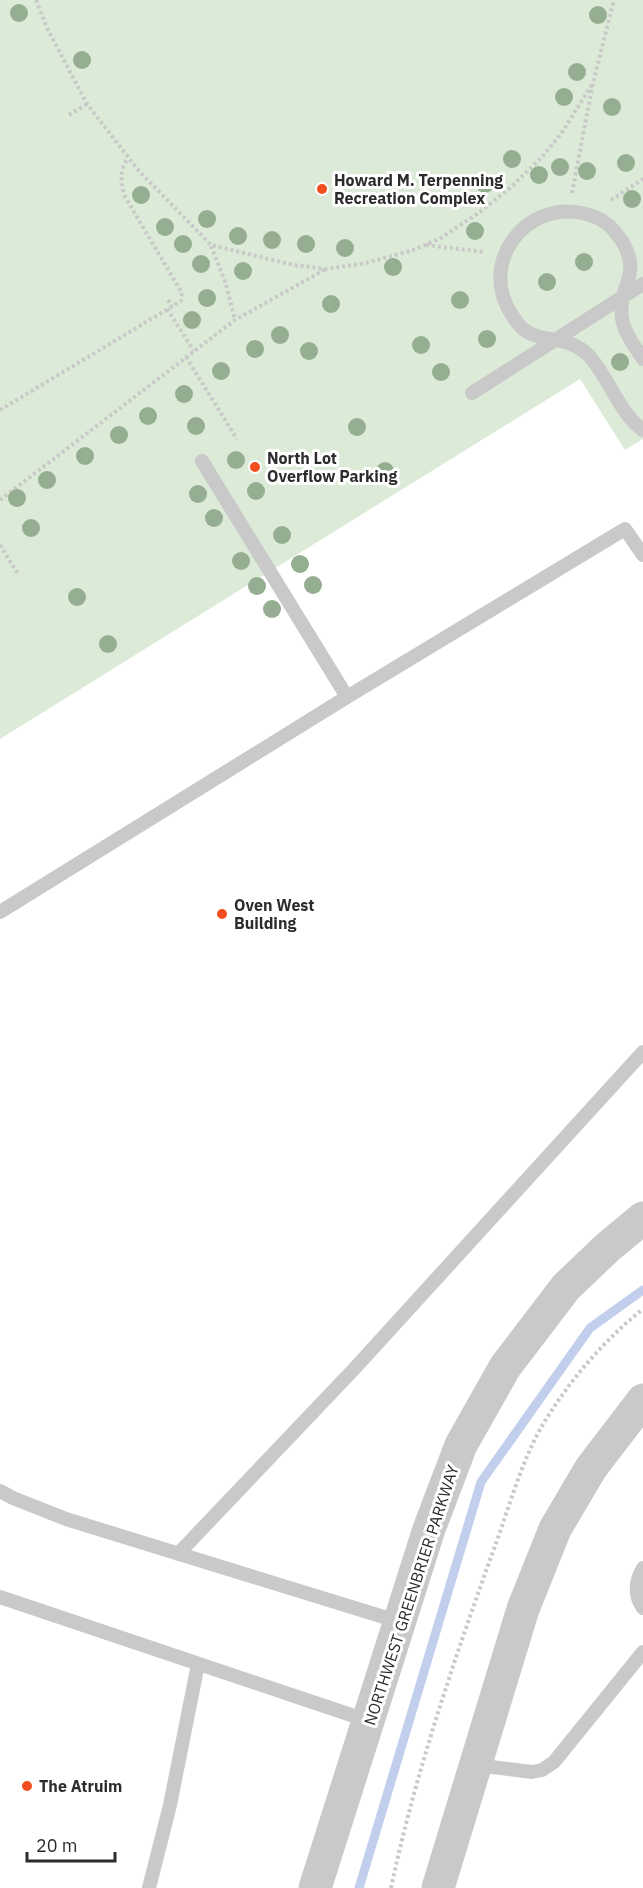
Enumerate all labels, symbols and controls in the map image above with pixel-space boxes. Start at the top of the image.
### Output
place label: Howard M. Terpenning Recreation Complex [334,170,503,208]
marker: Howard M. Terpenning Recreation Complex [315,182,329,196]
place label: North Lot Overflow Parking [267,448,397,486]
marker: North Lot Overflow Parking [248,460,262,474]
place label: Oven West Building [234,895,314,933]
marker: Oven West Building [215,907,229,921]
street label: NORTHWEST GREENBRIER PARKWAY [359,1462,463,1728]
place label: The Atruim [39,1776,122,1796]
marker: The Atruim [20,1779,34,1793]
scale bar [27,1825,116,1863]
text: 20 m [36,1834,78,1857]

